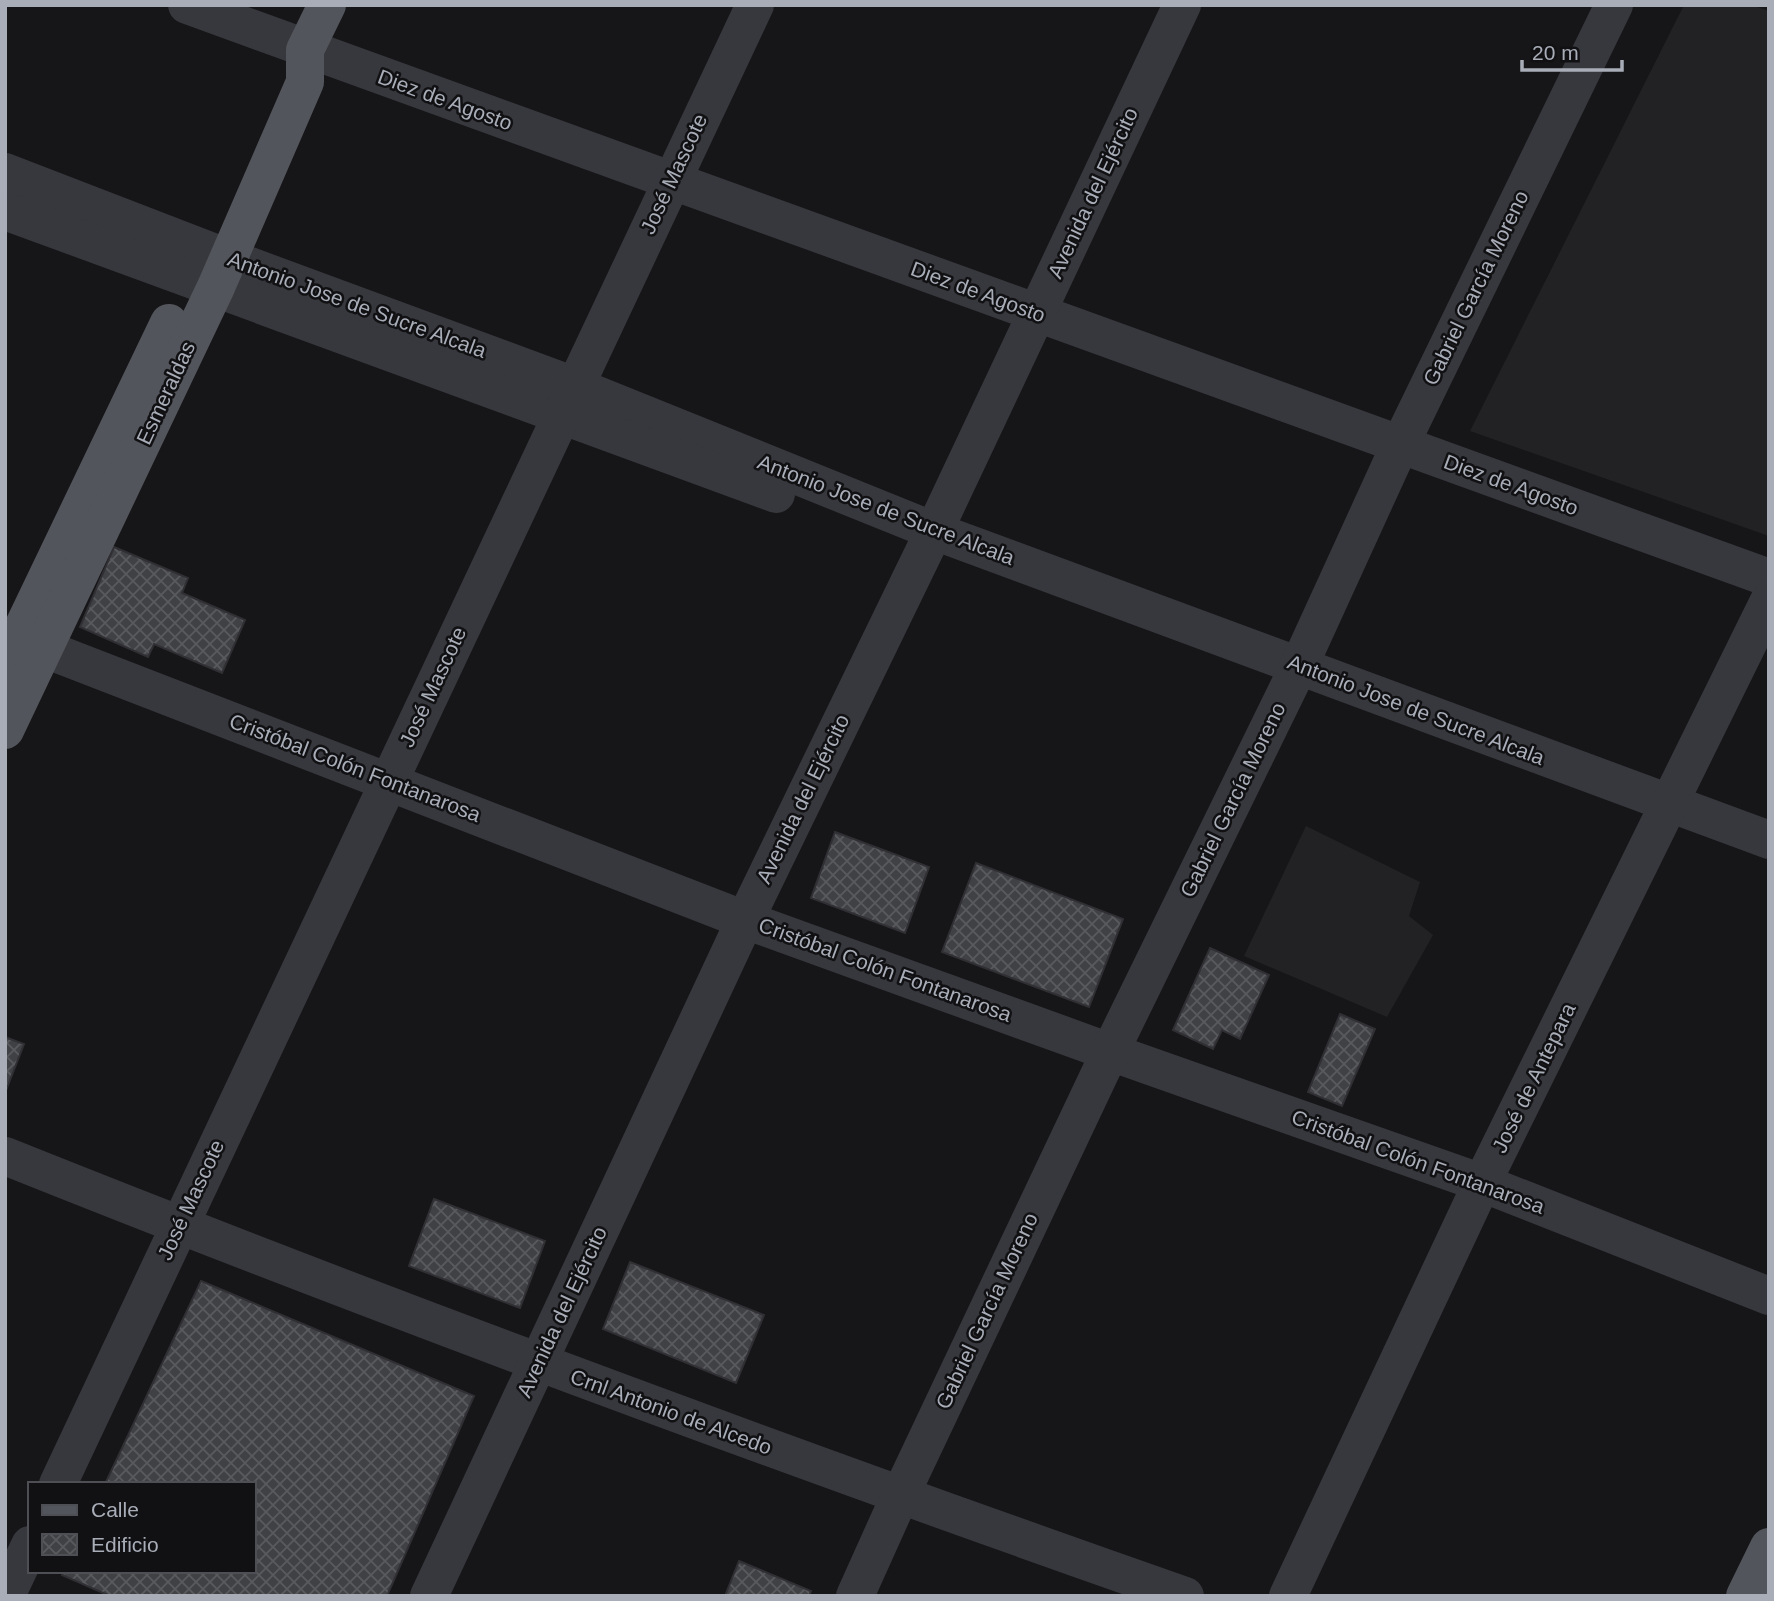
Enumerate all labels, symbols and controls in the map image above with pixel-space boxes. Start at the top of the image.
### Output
scale bar [1522,28,1622,72]
text: 20 m [1532,41,1579,64]
street label: Diez de Agosto [375,65,515,134]
street label: Avenida del Ejército [1043,104,1142,282]
street label: José Mascote [636,110,711,237]
street label: Gabriel García Moreno [1418,187,1533,389]
street label: Antonio Jose de Sucre Alcala [225,247,490,362]
street label: Diez de Agosto [908,257,1048,326]
street label: Esmeraldas [132,338,199,448]
street label: Antonio Jose de Sucre Alcala [755,450,1018,569]
street label: Diez de Agosto [1441,450,1581,519]
street label: José Mascote [395,623,470,750]
street label: Antonio Jose de Sucre Alcala [1285,650,1548,769]
street label: Gabriel García Moreno [1175,699,1290,901]
street label: Cristóbal Colón Fontanarosa [226,709,484,826]
street label: Avenida del Ejército [752,710,853,887]
street label: Cristóbal Colón Fontanarosa [756,913,1015,1026]
street label: José de Antepara [1487,999,1580,1156]
street label: Cristóbal Colón Fontanarosa [1289,1105,1548,1218]
street label: José Mascote [153,1136,228,1263]
street label: Gabriel García Moreno [931,1209,1042,1412]
street label: Avenida del Ejército [512,1223,611,1401]
street label: Crnl Antonio de Alcedo [567,1364,775,1459]
legend [28,1482,256,1573]
text: Calle [91,1498,139,1521]
text: Edificio [91,1533,159,1556]

